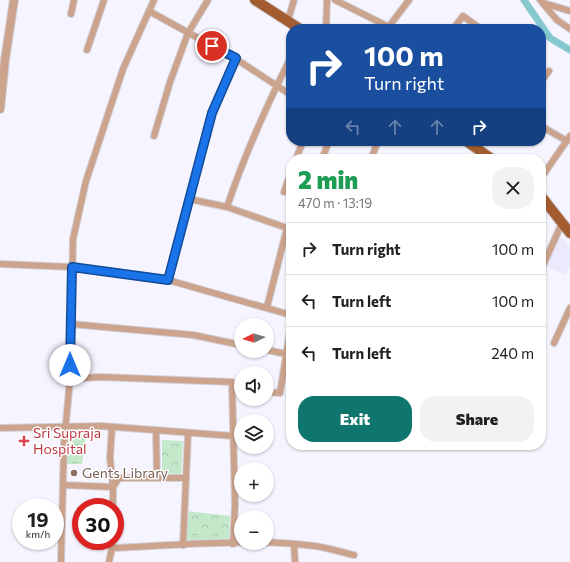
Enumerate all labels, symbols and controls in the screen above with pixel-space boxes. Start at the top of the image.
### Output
pin [195,29,229,63]
icon: arrive [201,35,223,57]
text: 100 m [364,38,444,72]
icon: right [298,40,350,92]
text: Turn right [364,72,444,94]
icon: left [342,116,364,138]
icon: ahead [384,116,406,138]
icon: ahead [426,116,448,138]
icon: right [468,116,490,138]
text: 2 min [298,165,358,194]
button: close [492,167,534,209]
text: 470 m · 13:19 [298,195,372,211]
icon: right [298,238,320,260]
text: Turn right [332,240,401,258]
text: 100 m [492,240,534,258]
icon: left [298,290,320,312]
text: Turn left [332,292,391,310]
text: 100 m [492,292,534,310]
north arrow [234,318,274,358]
map controls [234,318,274,550]
icon: left [298,342,320,364]
position arrow [49,344,91,386]
text: Turn left [332,344,391,362]
text: 240 m [491,344,534,362]
button: sound [234,366,274,406]
button: Exit [298,396,412,442]
button: Share [420,396,534,442]
button: layers [234,414,274,454]
place label: Sri Supraja Hospital [33,424,101,457]
marker: Sri Supraja Hospital [18,435,30,447]
button: + [234,462,274,502]
place label: Gents Library [82,464,168,481]
marker: Gents Library [69,468,79,478]
speed limit sign: 30 [72,498,124,550]
text: 19 [27,507,49,531]
button: − [234,510,274,550]
text: km/h [26,528,50,540]

